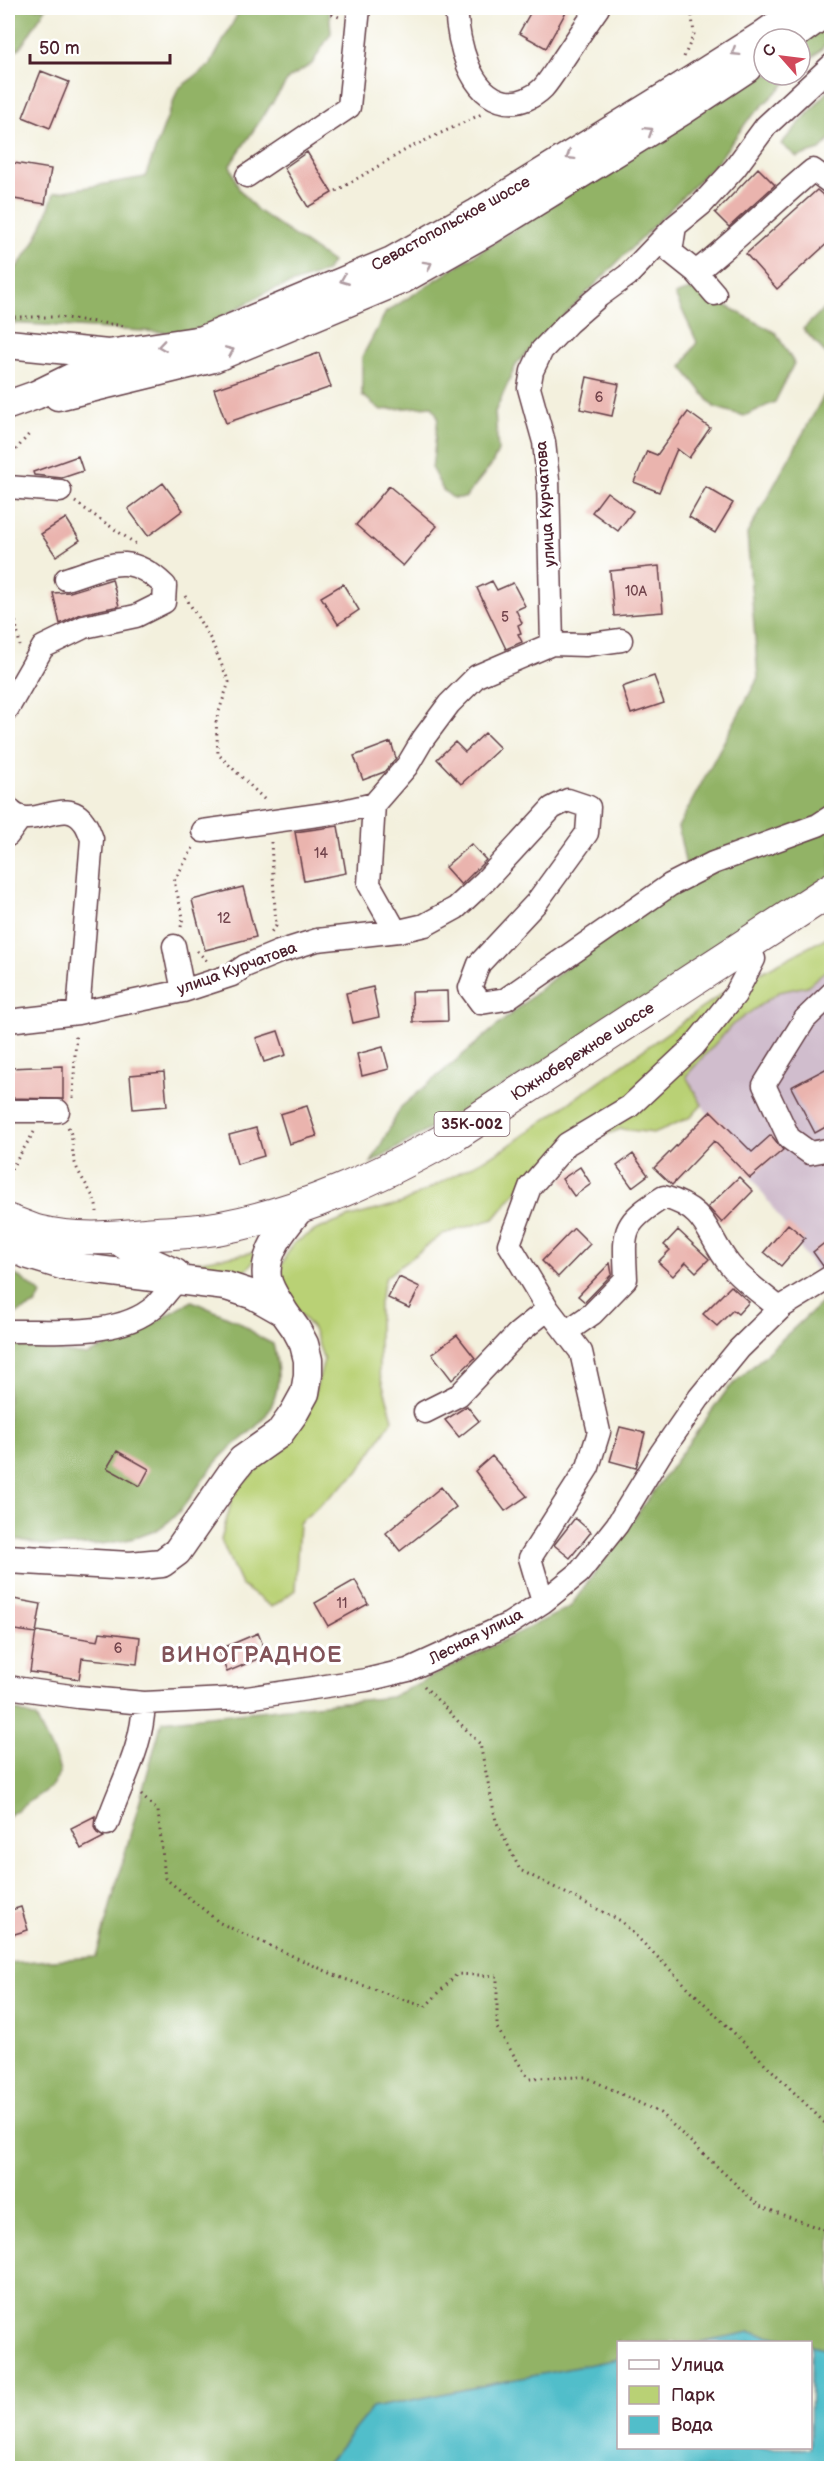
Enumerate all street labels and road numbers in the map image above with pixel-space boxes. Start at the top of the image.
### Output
street label: Севастопольское шоссе [368,172,534,276]
street label: улица Курчатова [532,440,560,568]
street label: улица Курчатова [174,938,300,1000]
street label: Южнобережное шоссе [508,999,658,1105]
road number: 35К-002 [434,1112,510,1136]
street label: Лесная улица [425,1605,527,1669]

